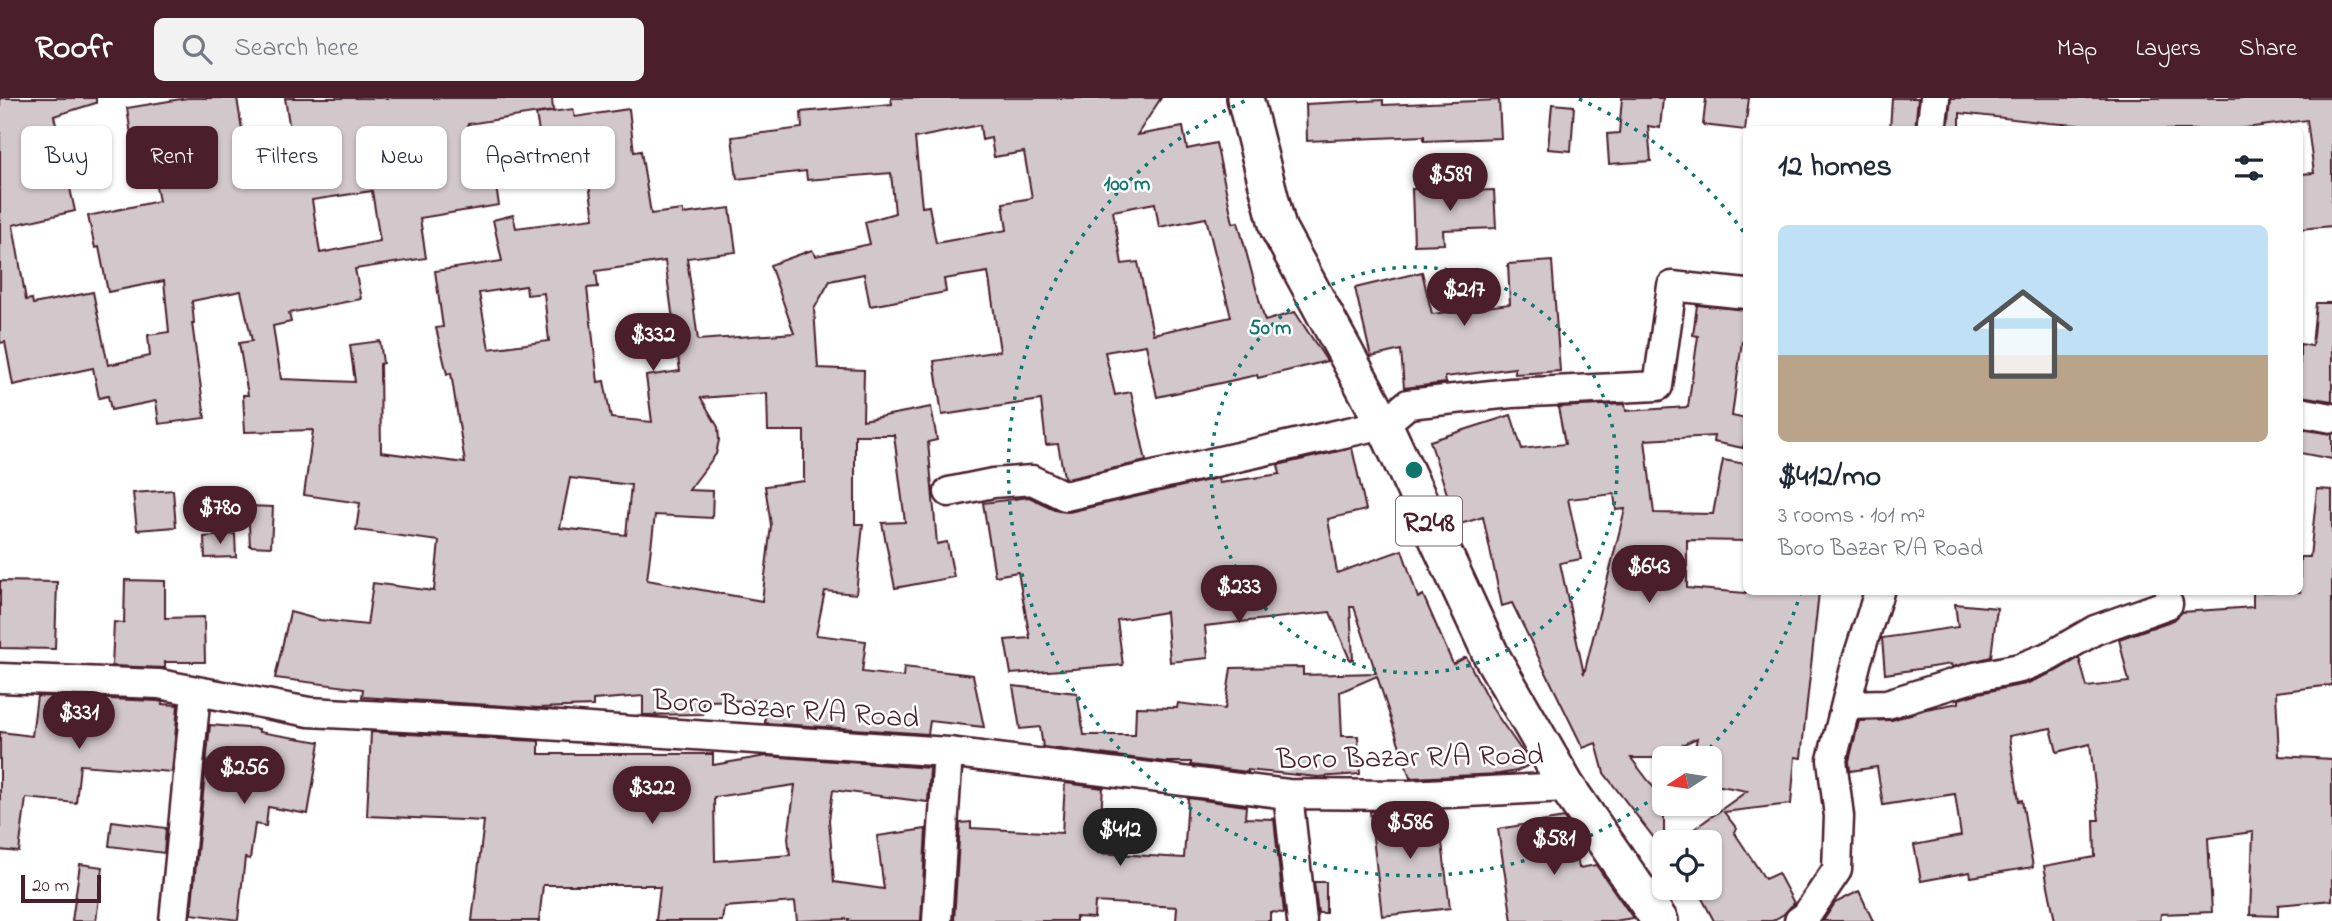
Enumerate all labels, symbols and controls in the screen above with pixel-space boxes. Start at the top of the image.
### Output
search box [154,18,644,81]
text: Roofr [35,25,112,73]
icon: search [178,30,216,68]
text: Search here [234,30,359,68]
text: Map [2057,32,2097,67]
text: Layers [2135,32,2201,67]
text: Share [2239,32,2297,67]
chip: Buy [21,126,112,189]
chip: Rent [126,126,218,189]
chip: Filters [232,126,342,189]
chip: New [356,126,447,189]
chip: Apartment [461,126,615,189]
text: 12 homes [1778,146,1892,190]
icon: filters [2230,149,2268,187]
pin: $589 [1409,153,1491,213]
text: $589 [1429,159,1471,192]
text: 100 m [1104,170,1150,200]
pin: $217 [1423,268,1505,328]
icon: home [1960,271,2086,397]
text: $217 [1443,274,1485,307]
pin: $332 [612,314,694,373]
text: 50 m [1249,314,1291,344]
text: $332 [631,319,675,352]
text: $412/mo [1778,456,1881,500]
centre of rings [1402,458,1426,482]
pin: $780 [179,486,261,546]
text: $780 [199,492,241,525]
road number: R248 [1396,496,1462,546]
text: 3 rooms · 101 m² [1778,500,1925,533]
text: Boro Bazar R/A Road [1778,533,1983,566]
pin: $643 [1608,546,1690,605]
text: $643 [1627,551,1671,584]
pin: $233 [1198,566,1280,625]
text: $233 [1217,571,1261,604]
street label: Boro Bazar R/A Road [650,680,921,742]
pin: $331 [38,692,120,751]
text: $331 [59,697,99,730]
street label: Boro Bazar R/A Road [1275,735,1544,783]
pin: $256 [203,746,285,806]
north arrow [1652,746,1722,816]
map controls [1652,746,1722,900]
text: $256 [220,752,268,785]
pin: $322 [611,766,693,826]
text: $322 [629,772,675,805]
pin: $586 [1369,802,1451,861]
text: $586 [1387,807,1433,840]
pin: $412 [1079,808,1161,868]
text: $412 [1099,814,1141,847]
pin: $581 [1513,818,1595,877]
text: $581 [1532,823,1576,856]
button: locate [1652,830,1722,900]
scale bar [21,872,102,904]
text: 20 m [32,873,69,900]

